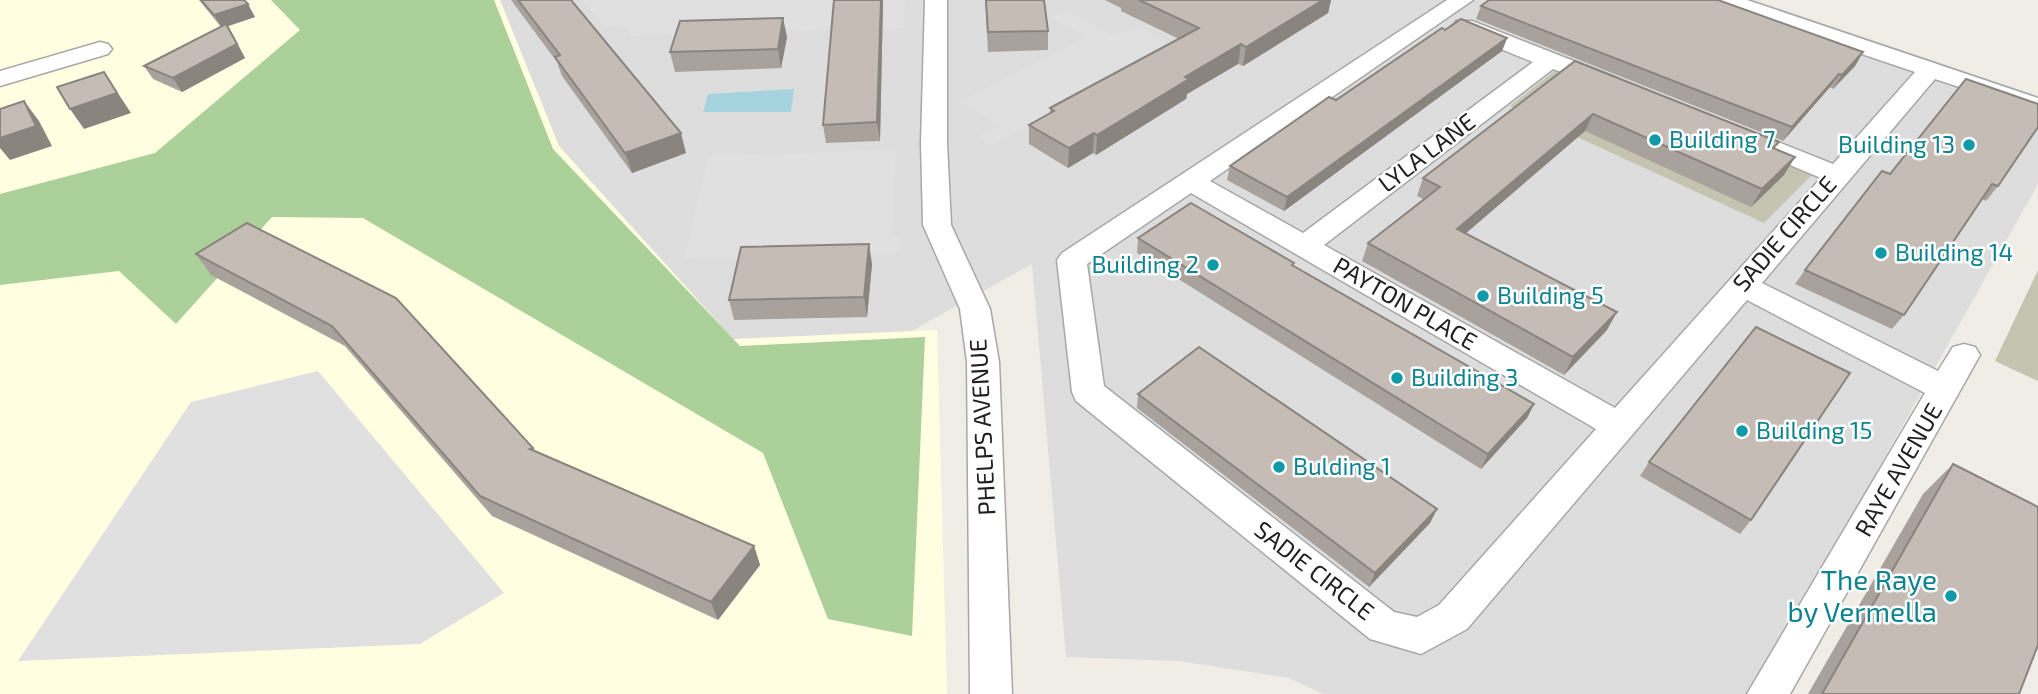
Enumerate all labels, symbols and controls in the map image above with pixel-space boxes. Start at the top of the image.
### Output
street label: LYLA LANE [1372,106,1480,198]
place label: Building 7 [1669,124,1775,153]
place label: Building 13 [1838,129,1955,158]
marker: Building 7 [1647,132,1663,148]
marker: Building 13 [1961,137,1977,153]
street label: SADIE CIRCLE [1726,169,1842,297]
place label: Building 14 [1895,237,2013,266]
marker: Building 14 [1873,245,1889,261]
place label: Building 2 [1091,249,1199,278]
street label: PAYTON PLACE [1329,250,1483,356]
marker: Building 2 [1205,257,1221,273]
place label: Building 5 [1497,280,1604,309]
marker: Building 5 [1475,288,1491,304]
street label: PHELPS AVENUE [962,338,1001,516]
place label: Building 3 [1411,362,1518,391]
marker: Building 3 [1389,370,1405,386]
street label: RAYE AVENUE [1848,398,1947,541]
place label: Building 15 [1756,415,1872,444]
marker: Building 15 [1734,423,1750,439]
place label: Bulding 1 [1293,451,1391,480]
marker: Bulding 1 [1271,459,1287,475]
street label: SADIE CIRCLE [1249,514,1380,625]
place label: The Raye by Vermella [1788,562,1937,628]
marker: The Raye by Vermella [1943,588,1959,604]

